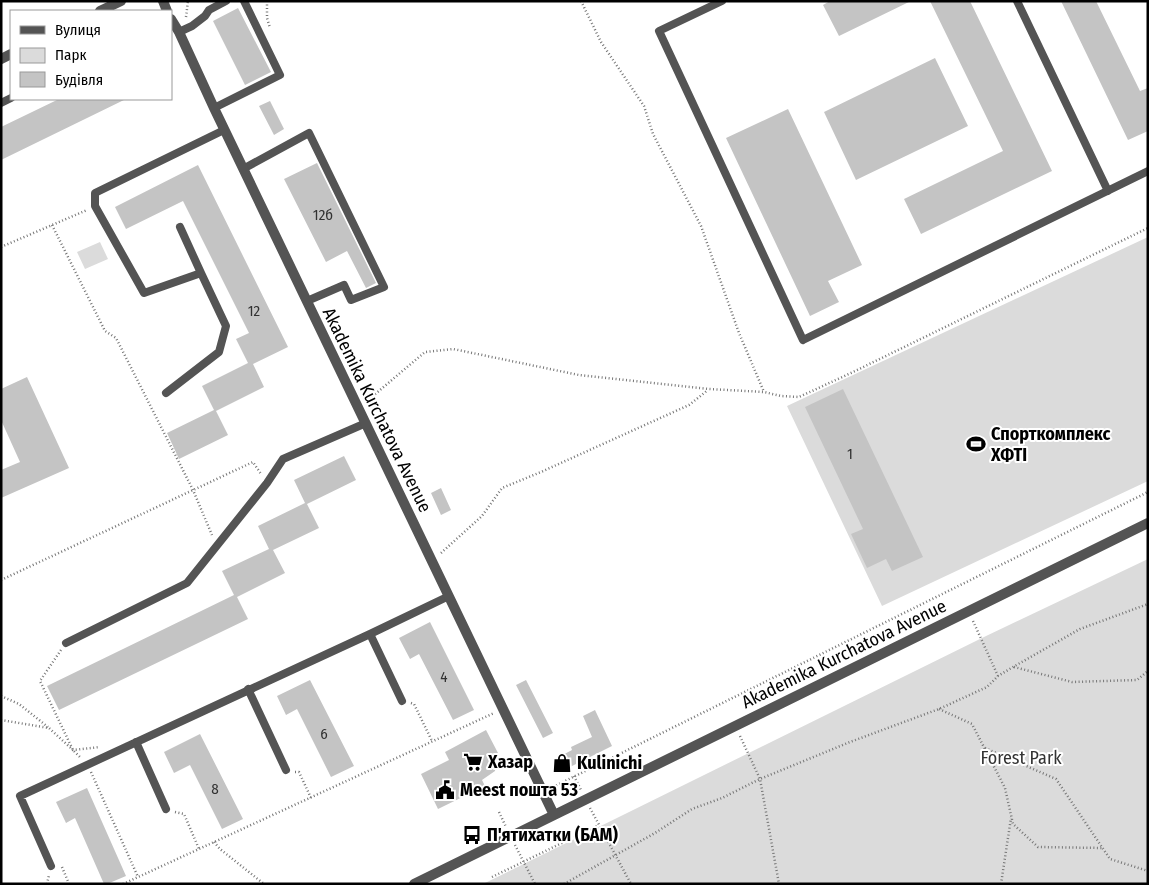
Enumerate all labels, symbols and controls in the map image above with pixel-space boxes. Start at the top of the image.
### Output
legend [10,10,172,100]
text: Вулиця [55,21,101,39]
text: Парк [55,46,86,64]
text: Будівля [55,71,103,89]
house number: 12б [313,206,333,224]
house number: 12 [248,302,261,320]
street label: Akademika Kurchatova Avenue [318,304,436,516]
place label: Спорткомплекс ХФТІ [990,423,1111,466]
sports icon: Спорткомплекс ХФТІ [965,433,987,455]
house number: 1 [847,445,853,463]
street label: Akademika Kurchatova Avenue [738,595,950,713]
house number: 4 [440,668,448,686]
house number: 6 [320,725,328,743]
park label: Forest Park [980,747,1062,769]
supermarket icon: Хазар [462,751,484,773]
place label: Хазар [487,751,533,773]
shop icon: Kulinichi [551,752,573,774]
place label: Kulinichi [577,752,642,774]
public building icon: Meest пошта 53 [434,779,456,801]
place label: Meest пошта 53 [460,779,579,801]
house number: 8 [211,780,219,798]
bus stop icon: П'ятихатки (БАМ) [461,824,483,846]
place label: П'ятихатки (БАМ) [487,824,619,846]

